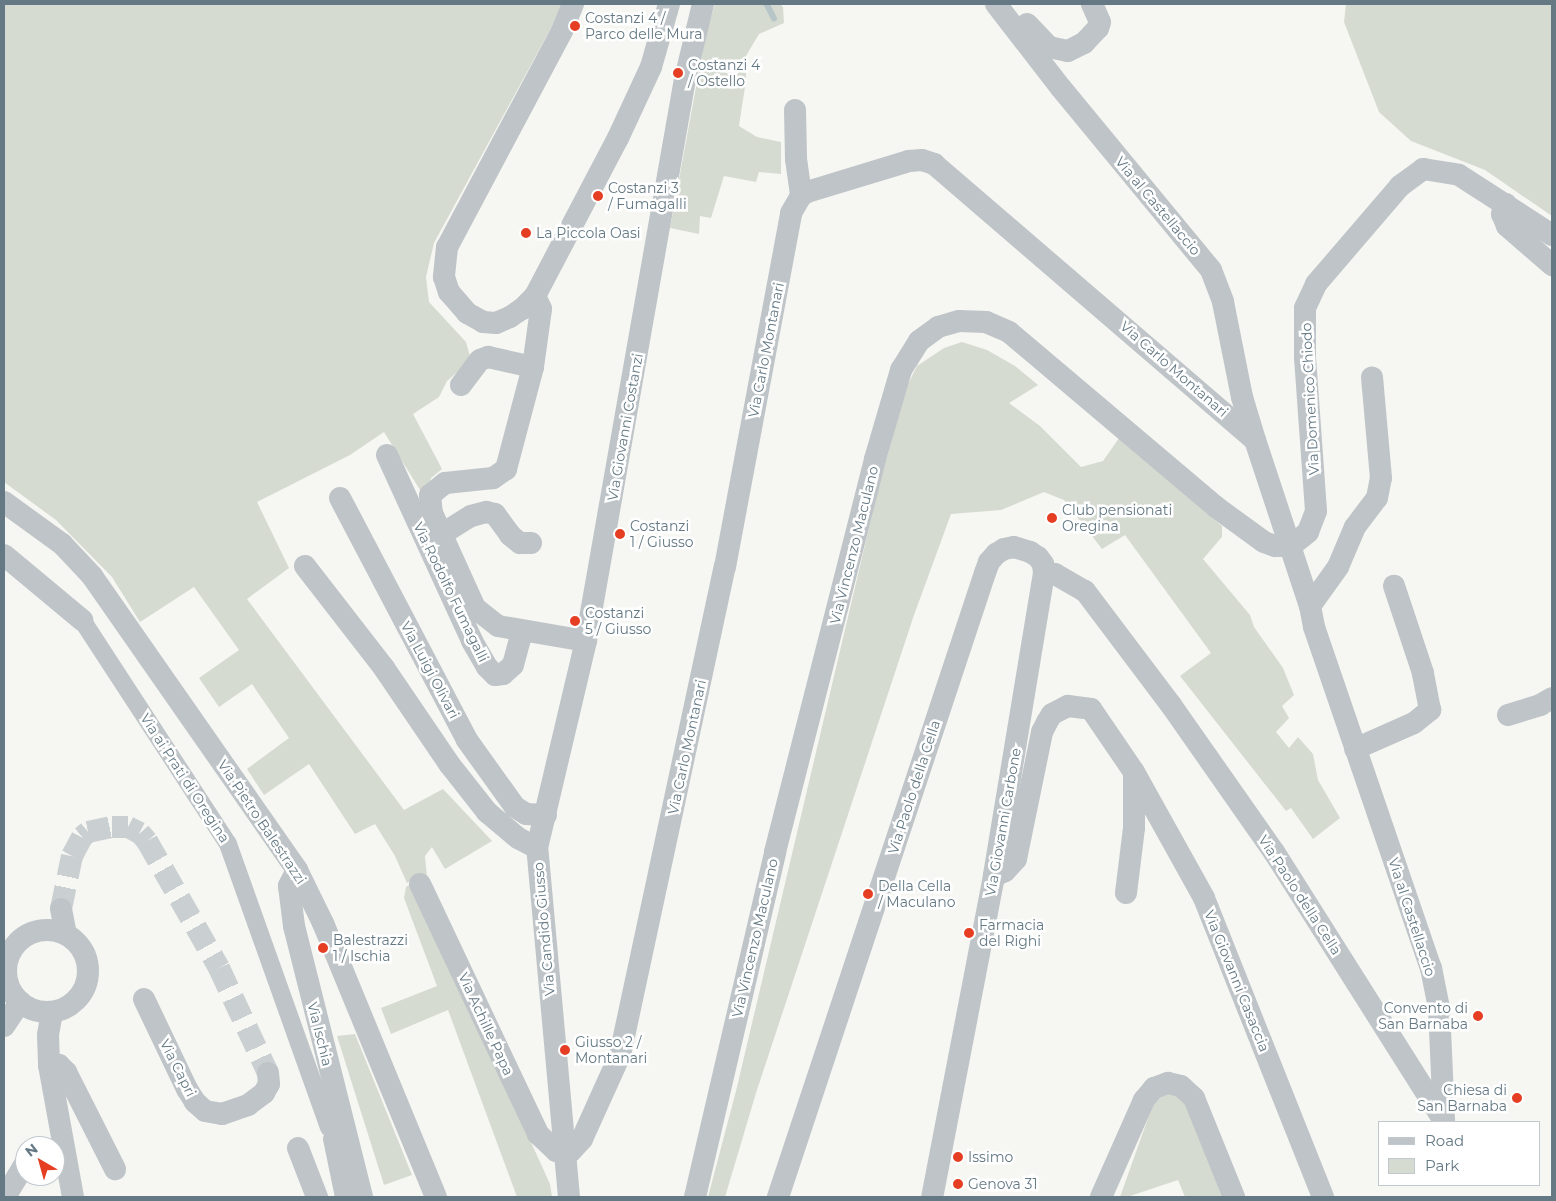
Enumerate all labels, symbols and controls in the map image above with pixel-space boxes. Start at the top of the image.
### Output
place label: Costanzi 4 / Parco delle Mura [585,10,702,42]
marker: Costanzi 4 / Parco delle Mura [569,20,581,32]
place label: Costanzi 4 / Ostello [688,57,760,90]
marker: Costanzi 4 / Ostello [672,67,684,79]
street label: Via al Castellaccio [1112,153,1204,259]
place label: Costanzi 3 / Fumagalli [608,180,687,212]
marker: Costanzi 3 / Fumagalli [592,190,604,202]
place label: La Piccola Oasi [536,225,641,241]
marker: La Piccola Oasi [520,227,532,239]
street label: Via Carlo Montanari [745,281,787,419]
street label: Via Carlo Montanari [1117,318,1231,420]
street label: Via Domenico Chiodo [1298,322,1322,476]
street label: Via Giovanni Costanzi [604,352,646,502]
street label: Via Vincenzo Maculano [826,464,882,626]
place label: Club pensionati Oregina [1062,502,1172,534]
marker: Club pensionati Oregina [1046,512,1058,524]
place label: Costanzi 1 / Giusso [630,518,694,550]
street label: Via Rodolfo Fumagalli [410,519,492,665]
marker: Costanzi 1 / Giusso [614,528,626,540]
place label: Costanzi 5 / Giusso [585,605,651,638]
marker: Costanzi 5 / Giusso [569,615,581,627]
street label: Via Luigi Olivari [397,619,463,721]
street label: Via Carlo Montanari [665,678,709,816]
street label: Via ai Prati di Oregina [137,710,233,846]
street label: Via Paolo della Cella [884,718,944,856]
street label: Via Giovanni Carbone [982,747,1024,897]
street label: Via Pietro Balestrazzi [214,757,310,887]
street label: Via Paolo della Cella [1255,832,1345,958]
street label: Via al Castellaccio [1385,856,1439,978]
street label: Via Vincenzo Maculano [729,857,781,1019]
street label: Via Candido Giusso [530,861,558,997]
place label: Della Cella / Maculano [878,878,956,910]
marker: Della Cella / Maculano [862,888,874,900]
street label: Via Giovanni Casaccia [1201,908,1273,1054]
place label: Farmacia del Righi [979,917,1044,950]
marker: Farmacia del Righi [963,927,975,939]
place label: Balestrazzi 1 / Ischia [333,932,408,964]
marker: Balestrazzi 1 / Ischia [317,942,329,954]
street label: Via Achille Papa [455,970,517,1078]
street label: Via Ischia [304,1000,336,1068]
place label: Convento di San Barnaba [1378,1000,1468,1032]
marker: Convento di San Barnaba [1472,1010,1484,1022]
place label: Giusso 2 / Montanari [575,1034,647,1066]
street label: Via Capri [156,1037,200,1099]
marker: Giusso 2 / Montanari [559,1044,571,1056]
place label: Chiesa di San Barnaba [1417,1082,1507,1114]
marker: Chiesa di San Barnaba [1511,1092,1523,1104]
legend [1378,1121,1541,1186]
text: Road [1425,1131,1464,1150]
north arrow [15,1136,65,1186]
text: N [21,1139,41,1161]
place label: Issimo [968,1149,1013,1165]
marker: Issimo [952,1151,964,1163]
text: Park [1425,1156,1459,1175]
place label: Genova 31 [968,1176,1038,1192]
marker: Genova 31 [952,1178,964,1190]

